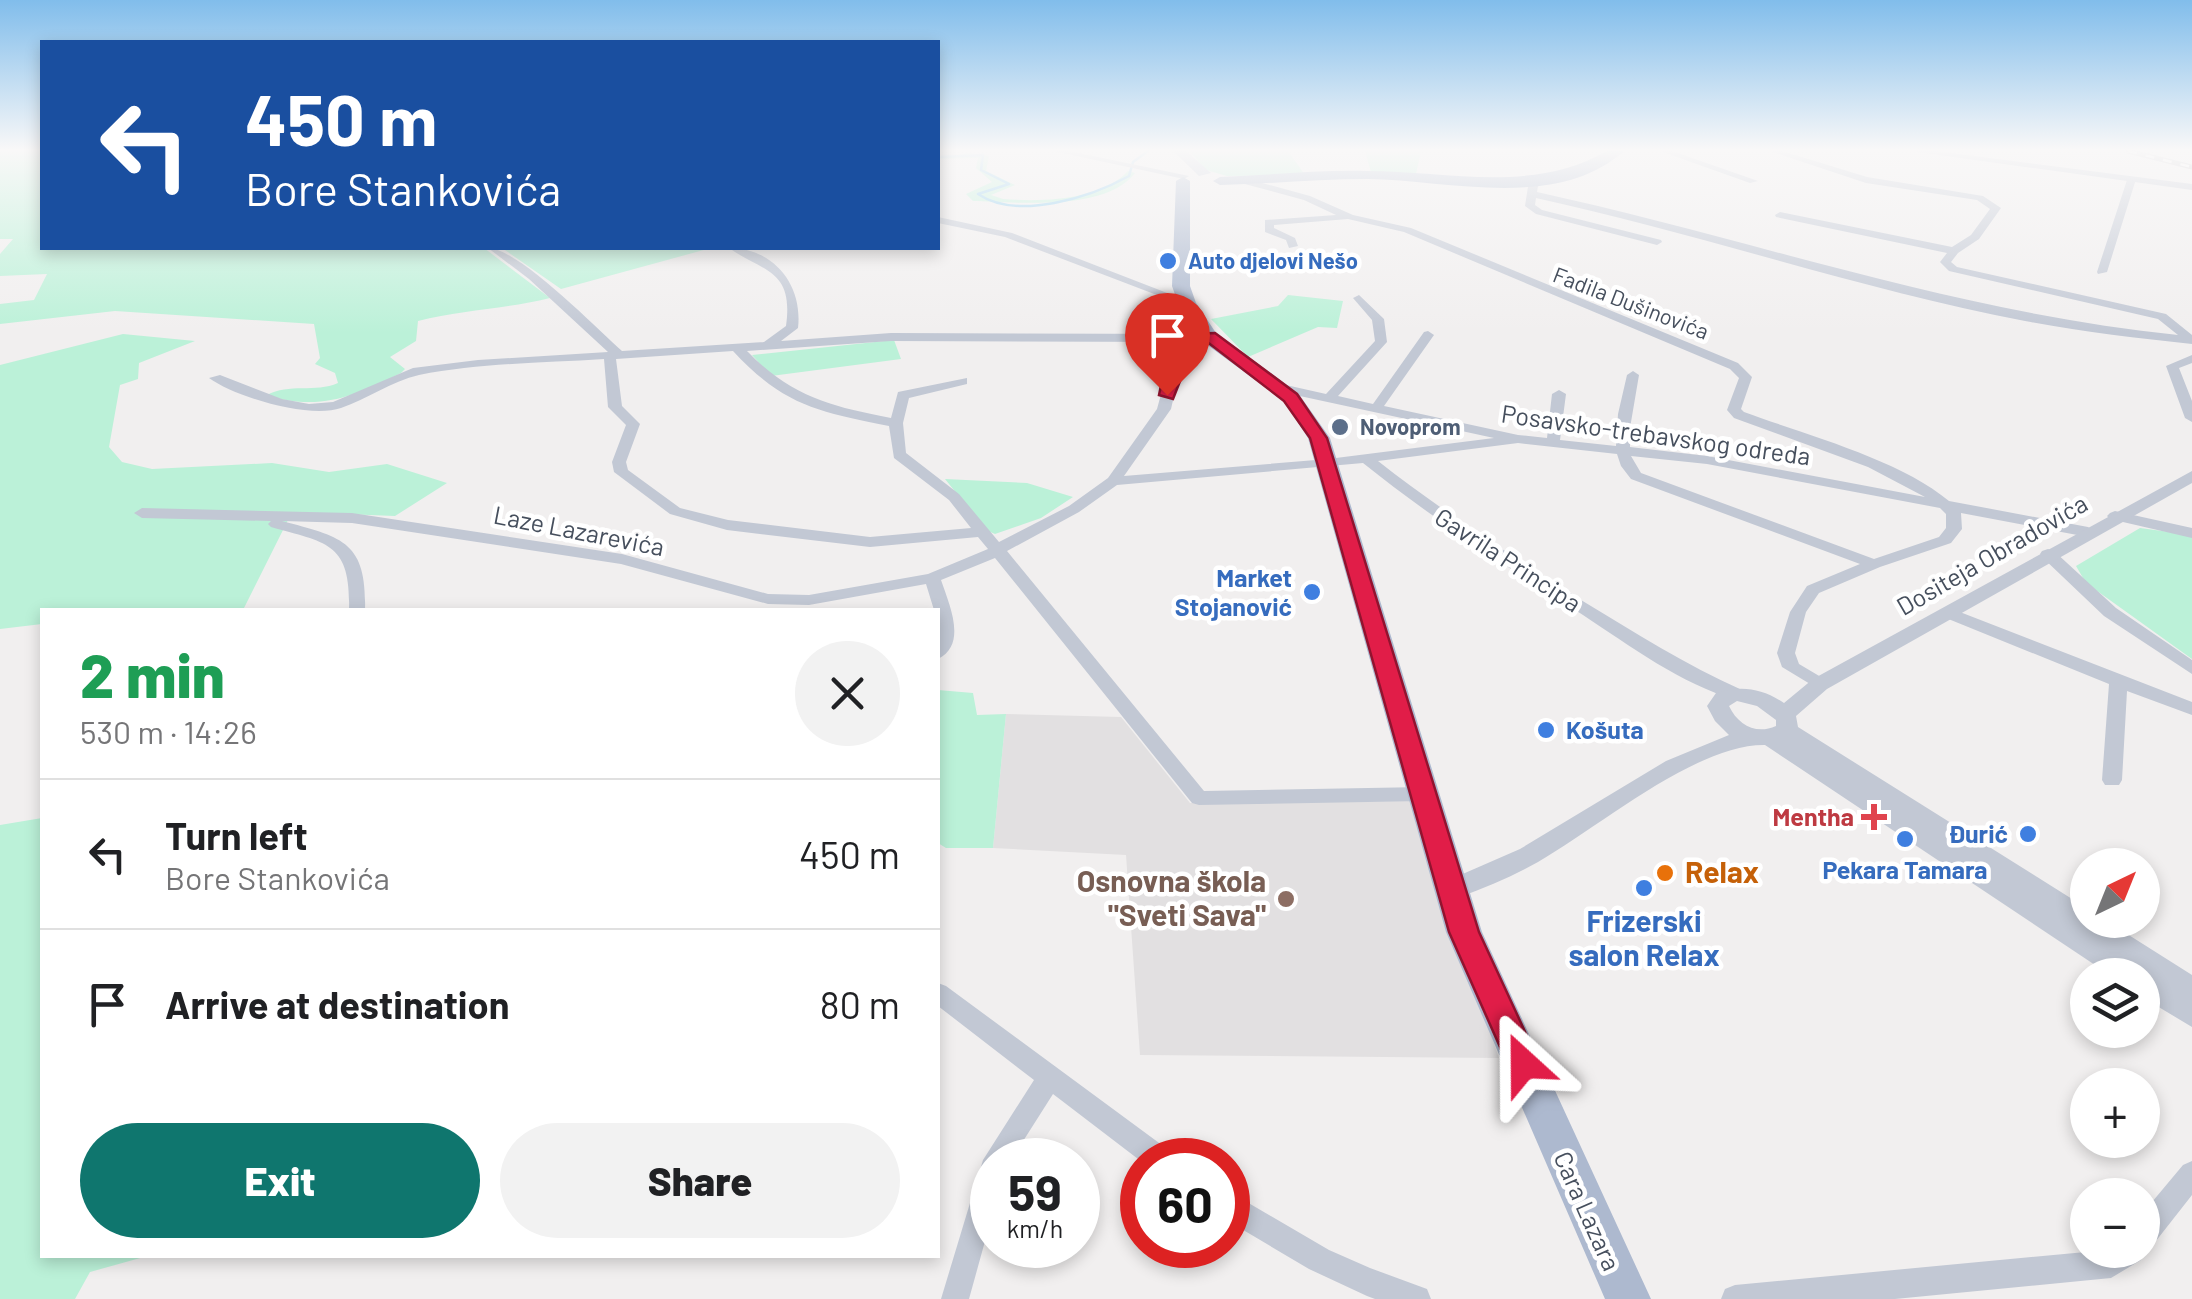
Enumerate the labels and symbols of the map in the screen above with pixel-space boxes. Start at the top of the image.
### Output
place label: Auto djelovi Nešo [1188,247,1358,273]
marker: Auto djelovi Nešo [1157,250,1179,272]
street label: Fadila Dušinovića [1550,260,1713,344]
pin [1125,293,1210,396]
street label: Posavsko-trebavskog odreda [1500,397,1813,471]
place label: Novoprom [1360,413,1461,439]
marker: Novoprom [1329,416,1351,438]
street label: Dositeja Obradovića [1891,487,2092,621]
street label: Laze Lazarevića [491,499,667,561]
street label: Gavrila Principa [1430,501,1587,618]
place label: Market Stojanović [1175,562,1292,621]
marker: Market Stojanović [1301,581,1323,603]
place label: Košuta [1566,714,1644,744]
marker: Košuta [1535,719,1557,741]
place label: Mentha [1772,801,1854,831]
marker: Mentha [1863,806,1885,828]
place label: Đurić [1948,818,2008,848]
marker: Đurić [2017,823,2039,845]
marker: Pekara Tamara [1894,828,1916,850]
north arrow [2070,848,2160,938]
place label: Relax [1685,853,1759,889]
place label: Pekara Tamara [1822,854,1988,884]
place label: Osnovna škola "Sveti Sava" [1077,862,1266,932]
marker: Relax [1654,862,1676,884]
marker: Frizerski salon Relax [1633,877,1655,899]
marker: Osnovna škola "Sveti Sava" [1275,888,1297,910]
place label: Frizerski salon Relax [1568,902,1720,972]
position arrow [1472,1012,1576,1116]
speed limit sign: 60 [1120,1138,1250,1268]
street label: Cara Lazara [1548,1146,1628,1275]

